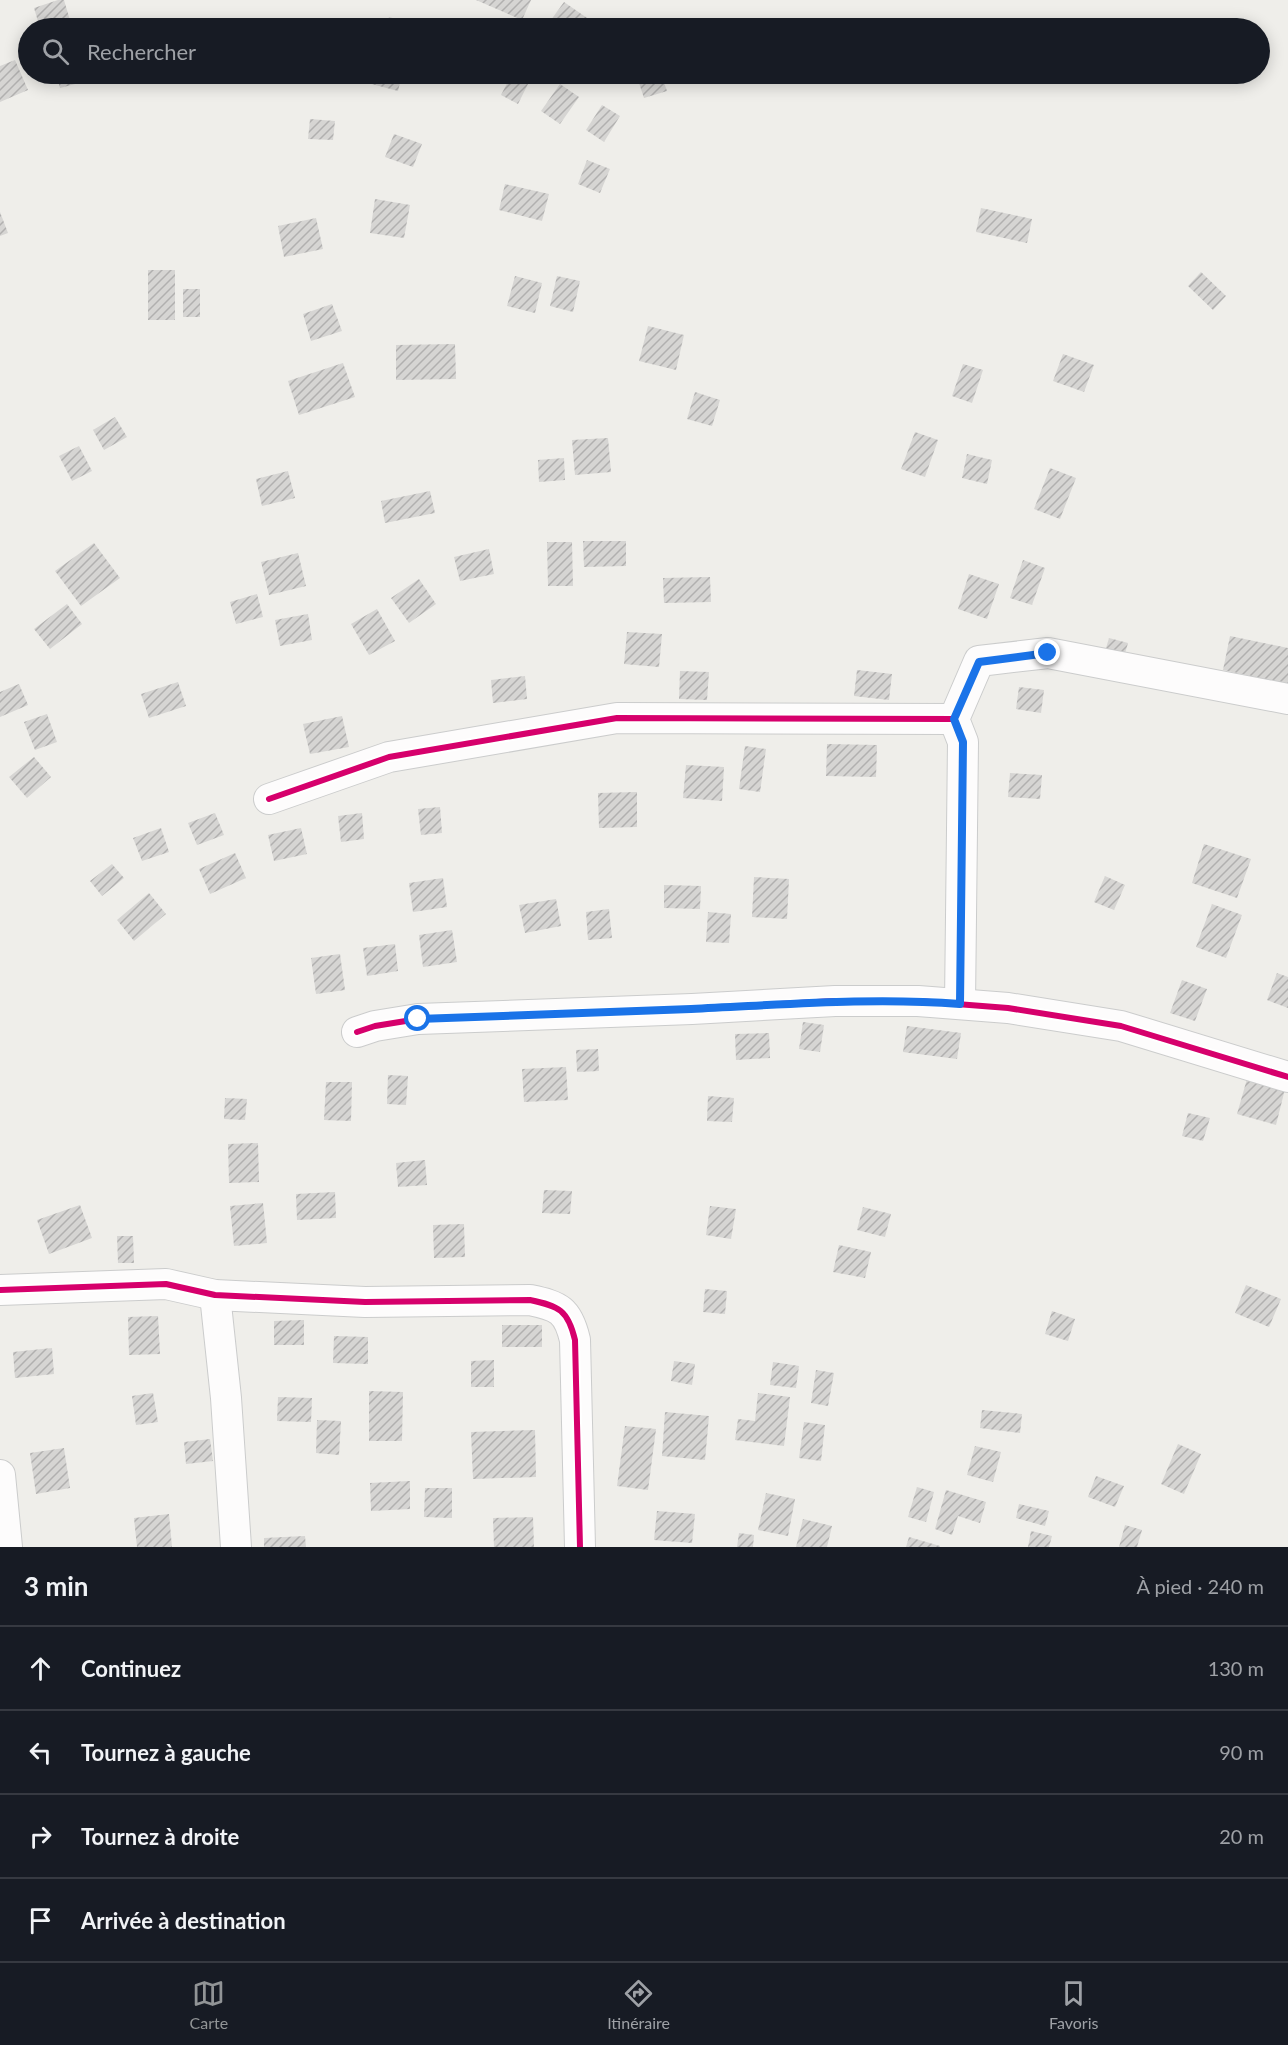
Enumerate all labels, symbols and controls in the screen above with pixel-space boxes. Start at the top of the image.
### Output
search box [18,18,1270,84]
icon: search [39,35,72,68]
text: Rechercher [87,38,196,65]
route end [1034,639,1060,665]
route start [404,1005,430,1031]
text: 3 min [24,1570,88,1602]
text: À pied · 240 m [1136,1574,1264,1598]
icon: ahead [24,1652,57,1685]
text: Continuez [81,1655,181,1682]
text: 130 m [1208,1656,1264,1680]
icon: left [24,1736,57,1769]
text: Tournez à gauche [81,1739,251,1766]
text: 90 m [1219,1740,1264,1764]
icon: right [24,1820,57,1853]
text: Tournez à droite [81,1823,239,1850]
text: 20 m [1219,1824,1264,1848]
icon: arrive [24,1904,57,1937]
text: Arrivée à destination [81,1907,286,1934]
tab: Carte [190,1977,228,2032]
tab: Itinéraire [607,1977,670,2032]
tab: Favoris [1049,1977,1098,2032]

